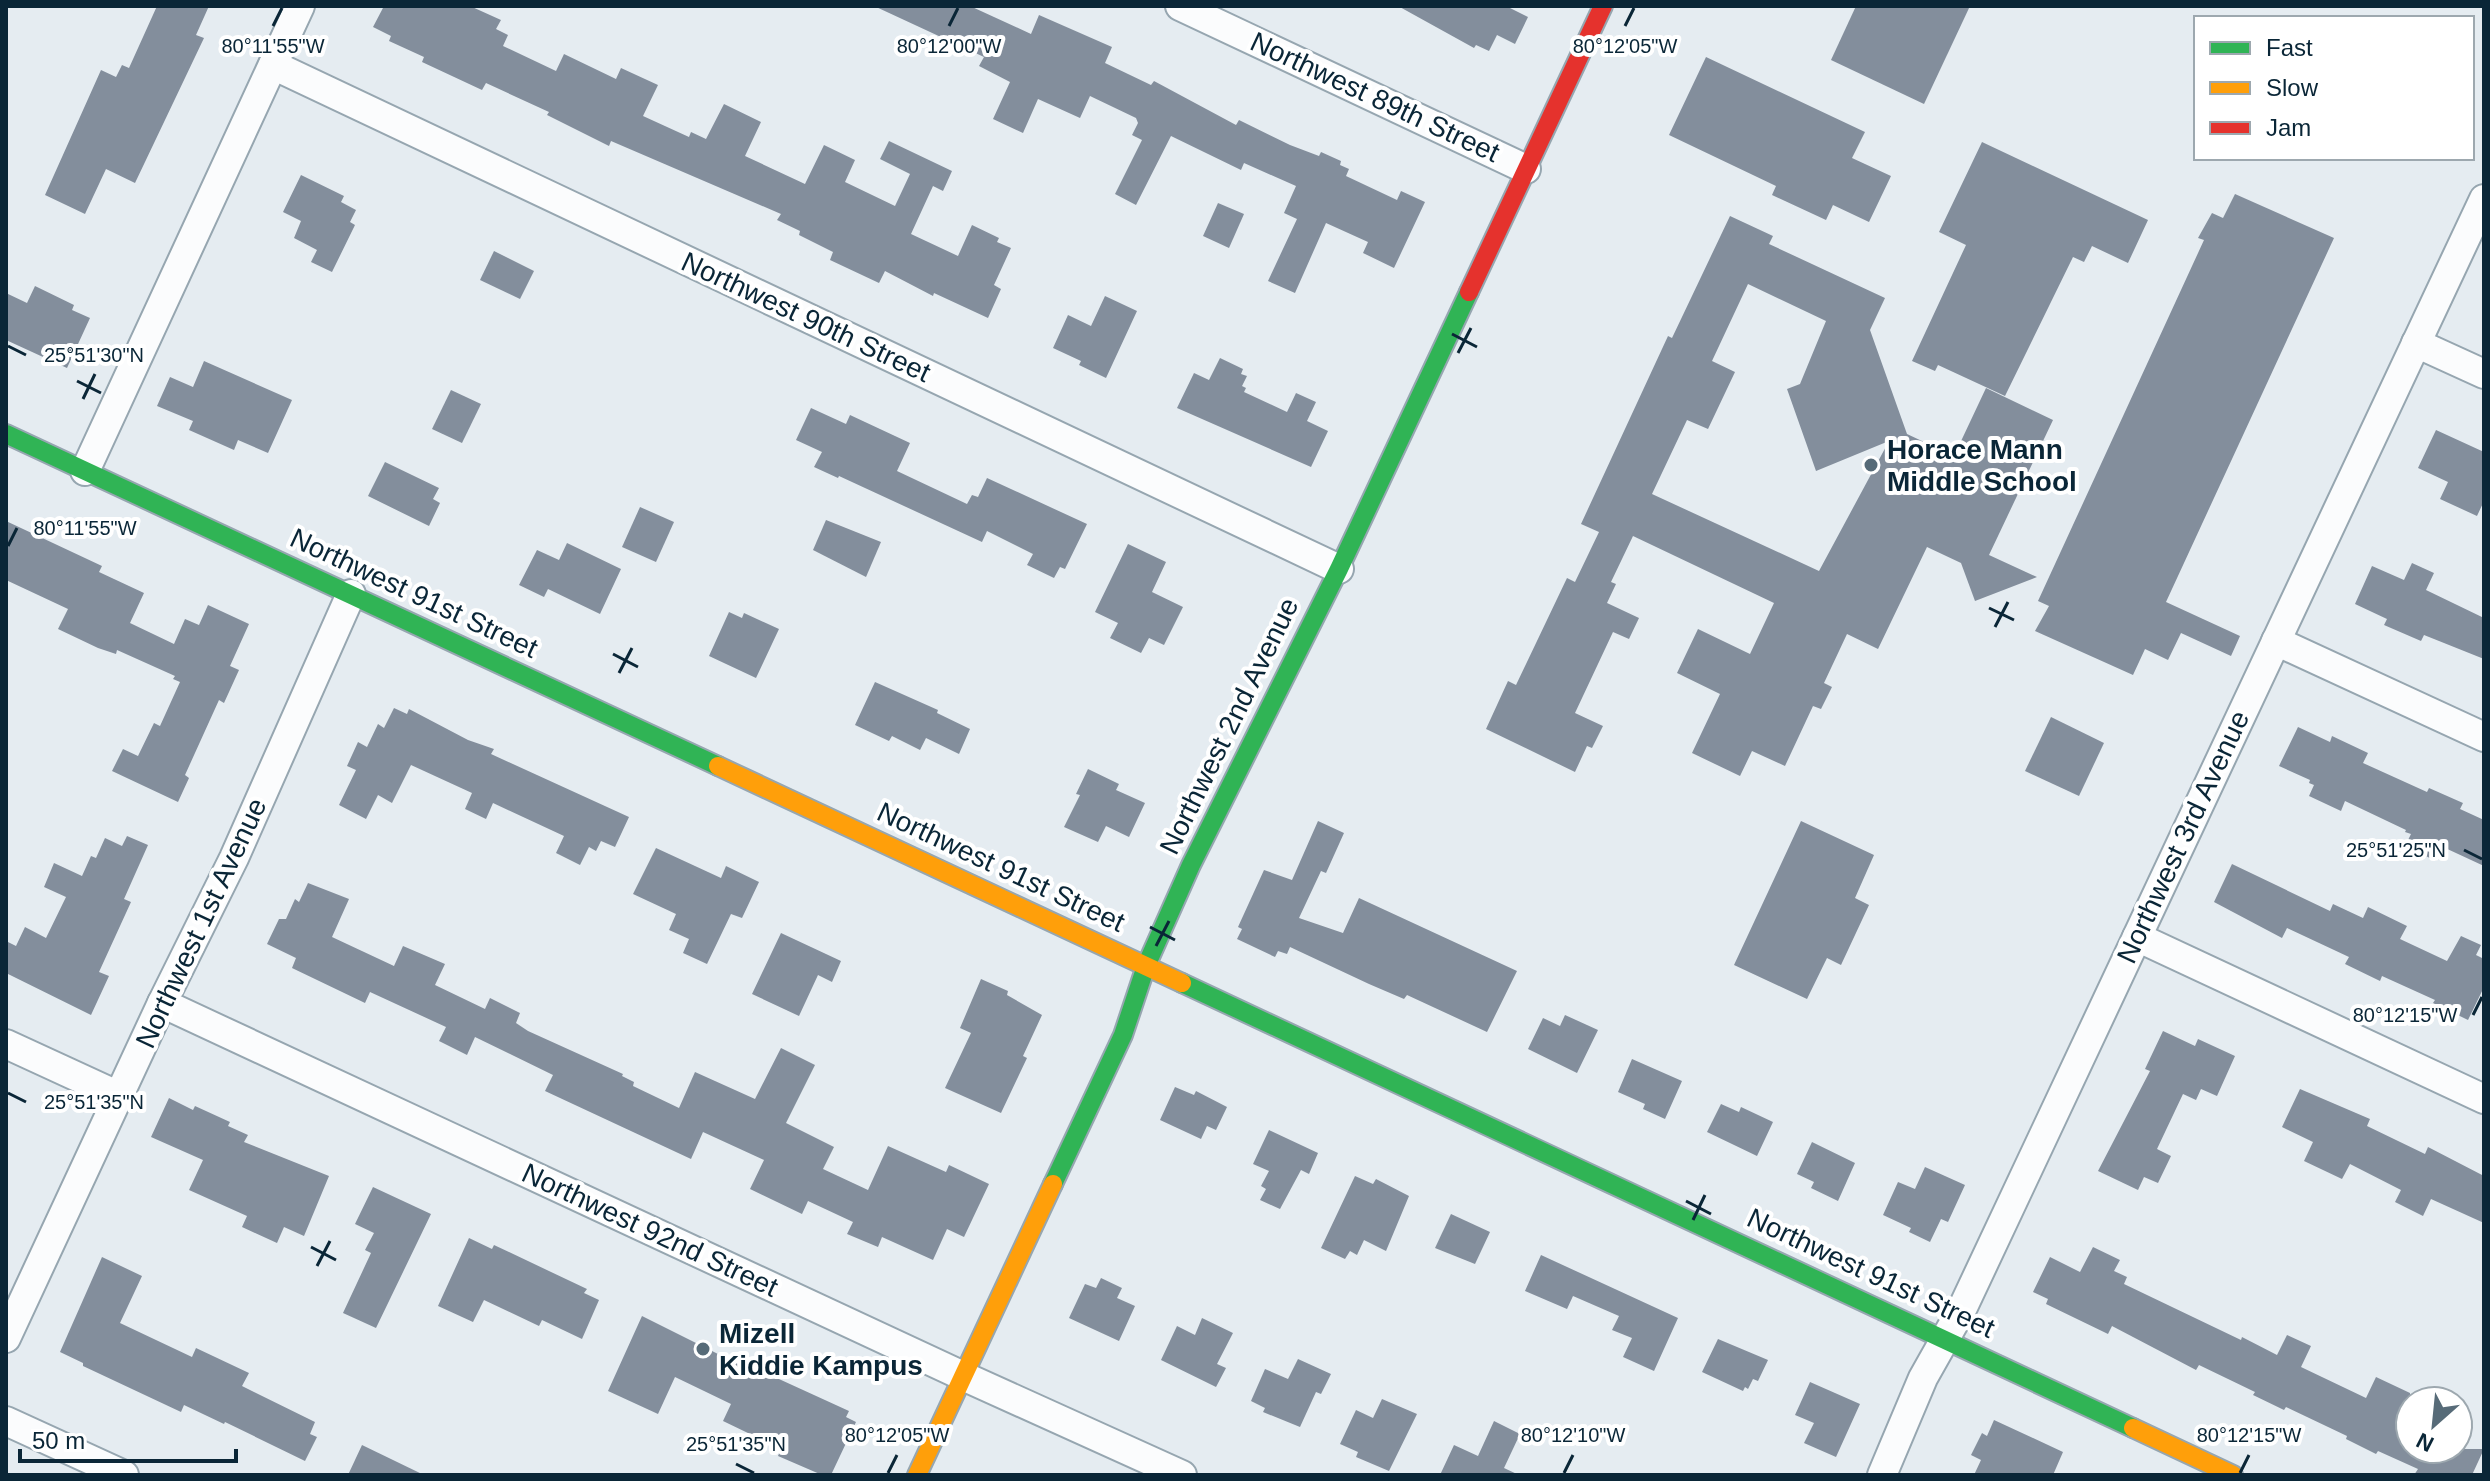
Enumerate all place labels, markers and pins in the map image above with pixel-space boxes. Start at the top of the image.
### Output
place label: Horace Mann Middle School [1887,434,2077,497]
marker: Horace Mann Middle School [1862,456,1880,474]
place label: Mizell Kiddie Kampus [719,1318,923,1381]
marker: Mizell Kiddie Kampus [694,1340,712,1358]

